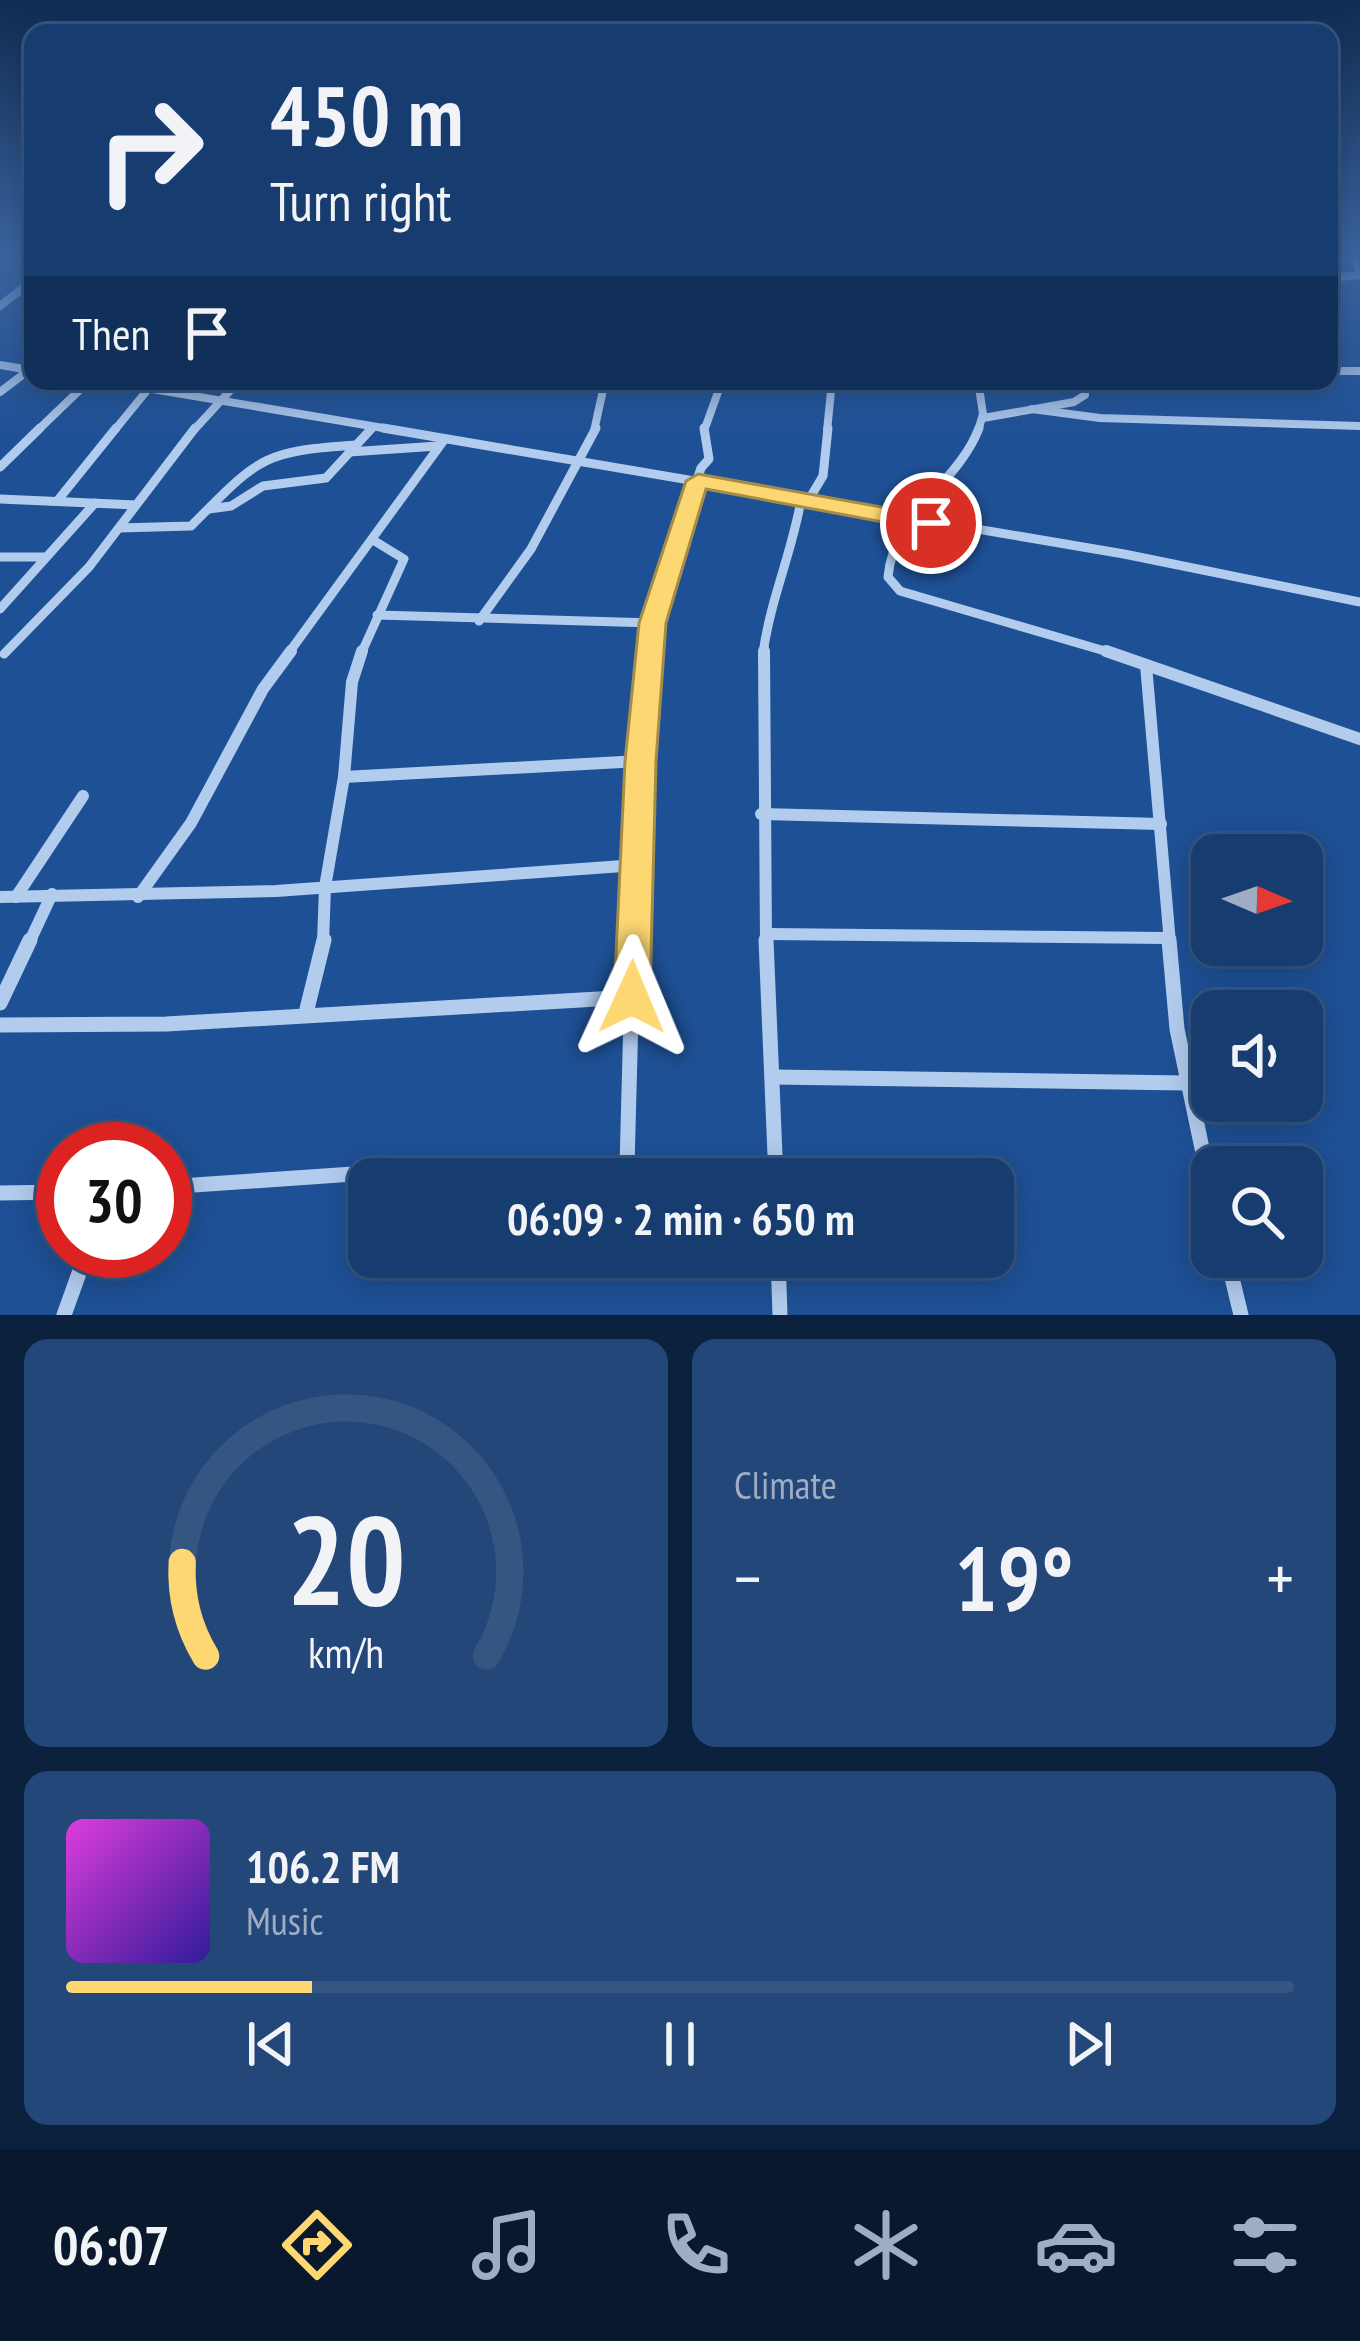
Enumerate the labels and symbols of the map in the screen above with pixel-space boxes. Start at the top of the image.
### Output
pin [880,472,982,574]
north arrow [1191,834,1323,966]
position arrow [569,934,695,1060]
speed limit sign: 30 [36,1122,192,1278]

